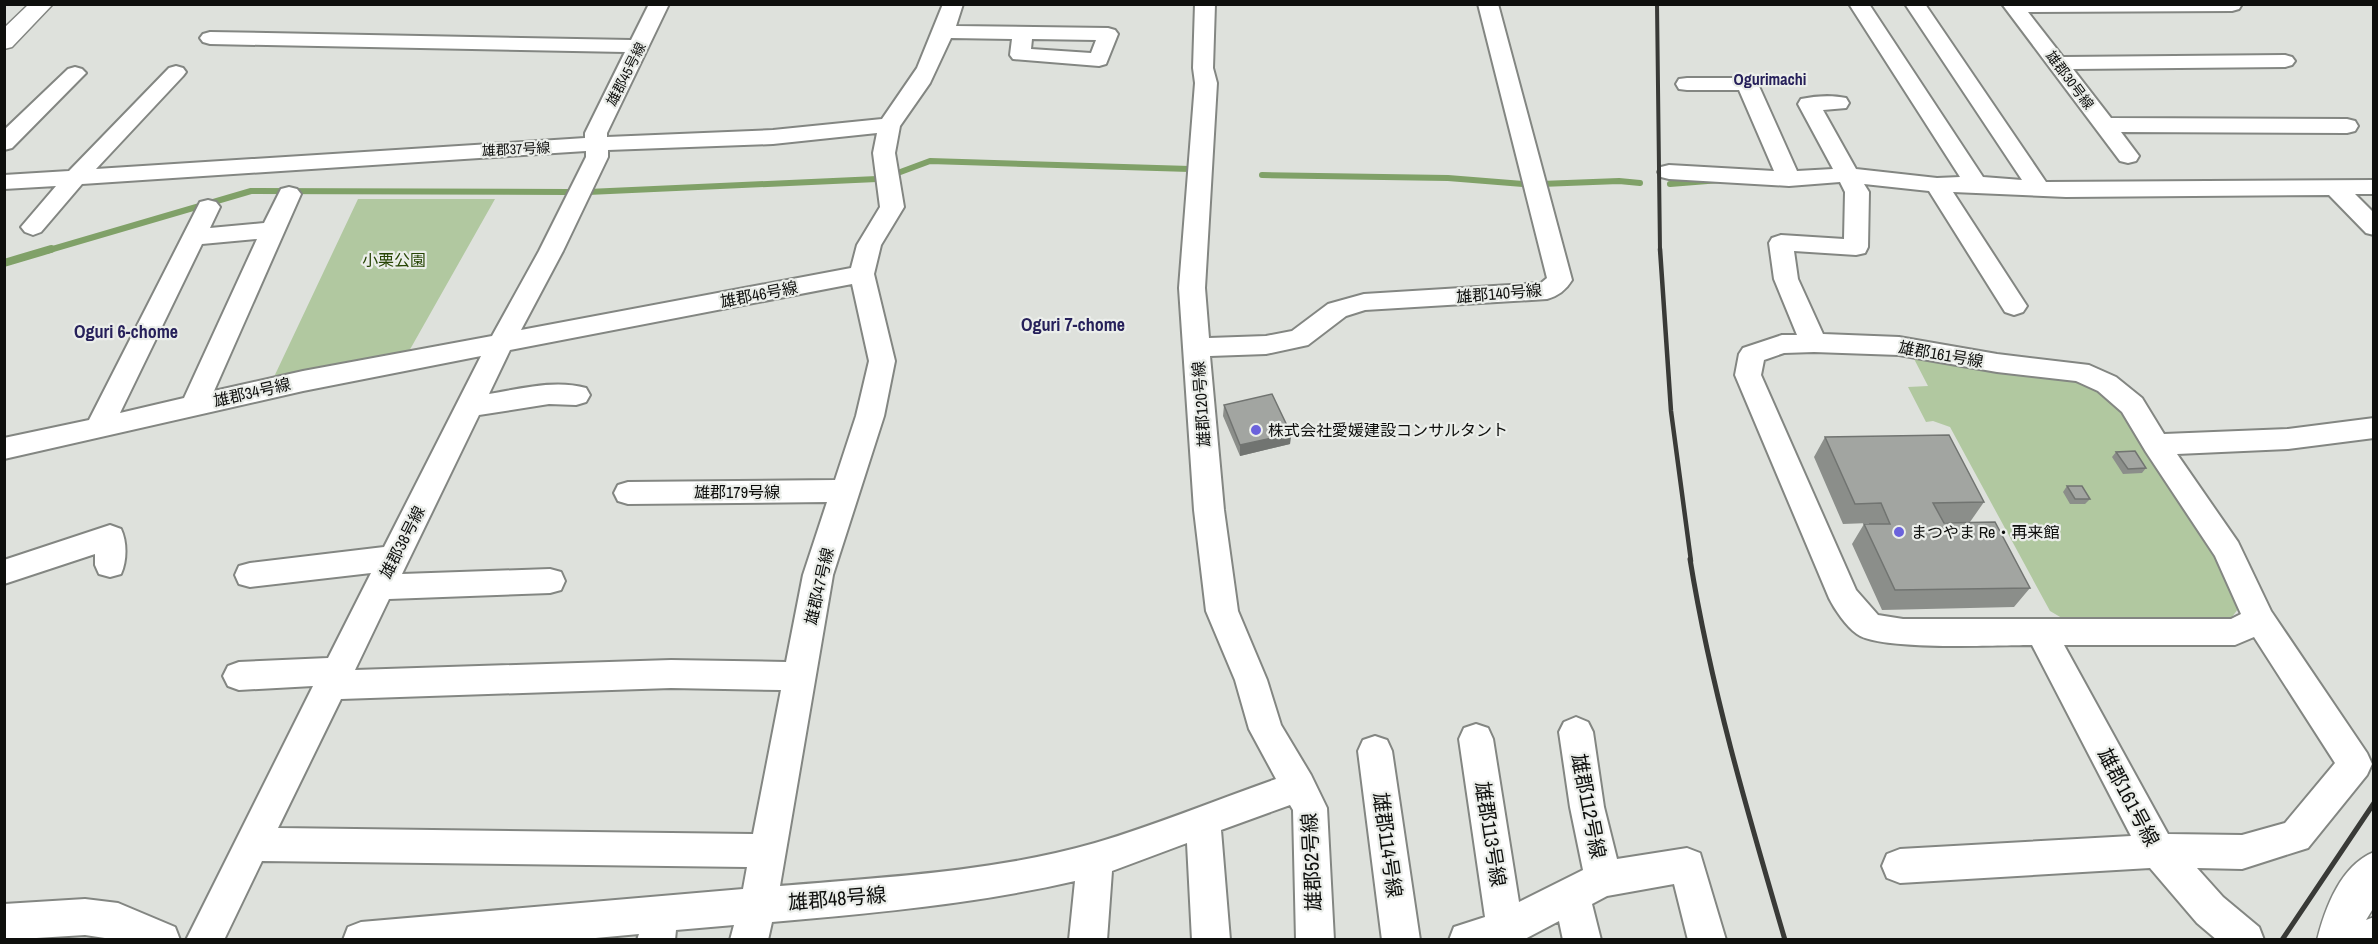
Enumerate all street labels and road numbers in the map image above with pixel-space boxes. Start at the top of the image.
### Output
street label: 雄郡45号線 [602,39,650,109]
street label: 雄郡30号線 [2042,47,2098,113]
street label: 雄郡37号線 [481,138,551,160]
street label: 雄郡46号線 [718,276,800,312]
street label: 雄郡140号線 [1455,278,1543,308]
street label: 雄郡161号線 [1897,336,1985,372]
street label: 雄郡120号線 [1187,360,1215,448]
street label: 雄郡34号線 [211,372,293,412]
street label: 雄郡179号線 [694,481,780,503]
street label: 雄郡38号線 [374,502,430,582]
street label: 雄郡47号線 [799,545,839,627]
street label: 雄郡161号線 [2092,743,2166,851]
street label: 雄郡112号線 [1566,751,1612,861]
street label: 雄郡113号線 [1469,779,1513,889]
street label: 雄郡114号線 [1367,791,1409,899]
street label: 雄郡52号線 [1295,812,1327,912]
street label: 雄郡48号線 [787,880,887,916]

